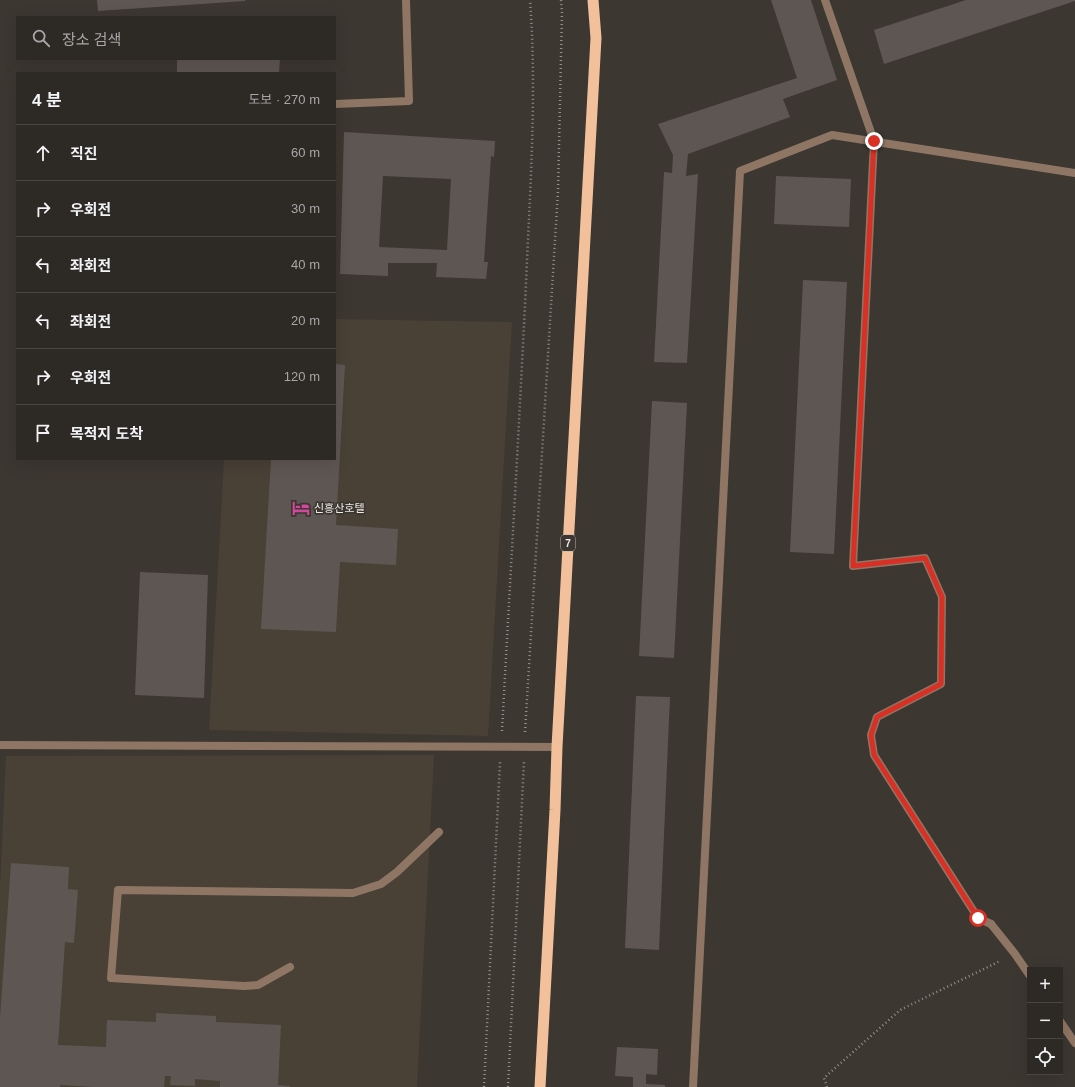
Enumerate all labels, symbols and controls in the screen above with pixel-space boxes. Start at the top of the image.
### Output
search box [16,16,336,60]
icon: search [30,27,52,49]
text: 장소 검색 [62,31,121,48]
text: 4 분 [32,91,62,110]
text: 도보 · 270 m [248,92,320,107]
route end [865,132,883,150]
icon: ahead [32,142,54,164]
text: 직진 [70,145,98,162]
text: 60 m [291,145,320,160]
icon: right [32,198,54,220]
text: 우회전 [70,201,111,218]
text: 30 m [291,201,320,216]
icon: left [32,254,54,276]
text: 좌회전 [70,257,111,274]
text: 40 m [291,257,320,272]
icon: left [32,310,54,332]
text: 좌회전 [70,313,111,330]
text: 20 m [291,313,320,328]
icon: right [32,366,54,388]
text: 우회전 [70,369,111,386]
text: 120 m [284,369,320,384]
icon: arrive [32,422,54,444]
text: 목적지 도착 [70,425,143,442]
hotel icon: 신흥산호텔 [291,498,311,518]
place label: 신흥산호텔 [314,502,365,514]
road number: 7 [561,535,575,551]
route start [969,909,987,927]
map controls [1027,967,1063,1075]
button: + [1027,967,1063,1003]
button: − [1027,1003,1063,1039]
button: locate [1027,1039,1063,1075]

